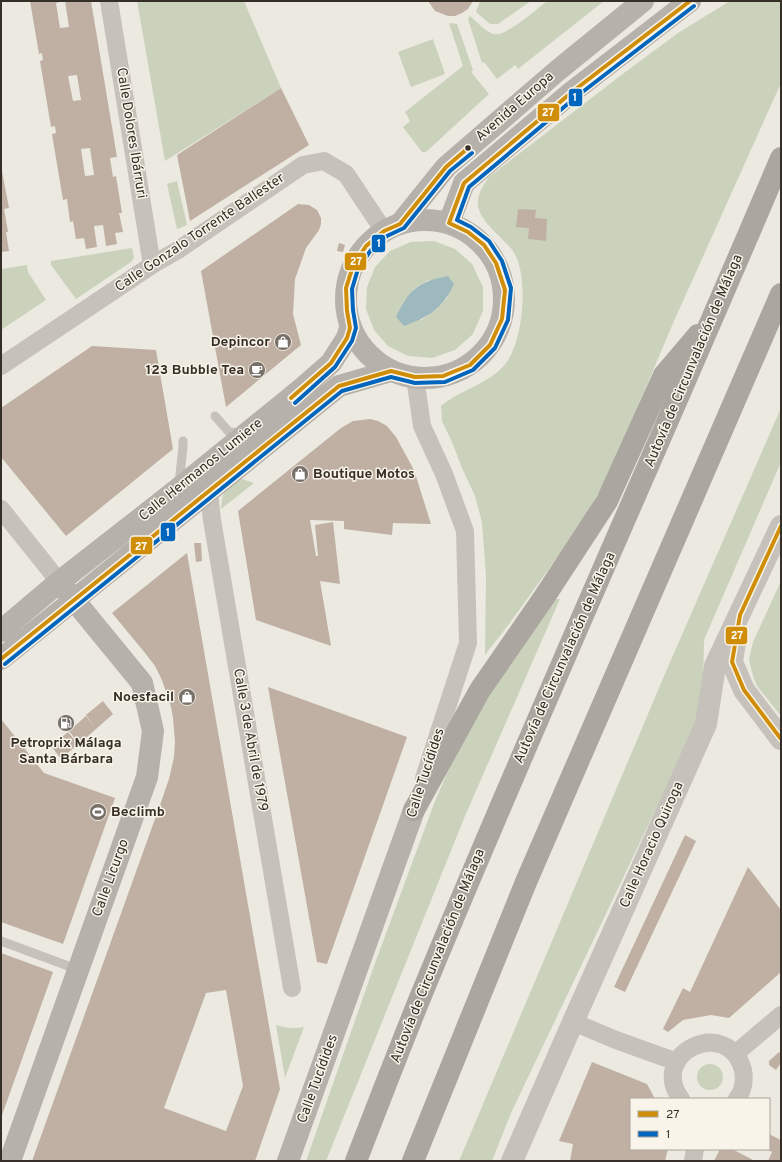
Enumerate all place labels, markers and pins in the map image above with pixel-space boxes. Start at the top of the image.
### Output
unlabelled marker [463,143,473,153]
shop icon: Depincor [273,332,293,352]
place label: Depincor [211,334,270,351]
cafe icon: 123 Bubble Tea [247,360,267,380]
place label: 123 Bubble Tea [146,362,244,379]
shop icon: Boutique Motos [290,464,310,484]
place label: Boutique Motos [313,466,415,483]
shop icon: Noesfacil [177,687,197,707]
place label: Noesfacil [113,689,174,706]
fuel station icon: Petroprix Málaga Santa Bárbara [56,713,76,733]
place label: Petroprix Málaga Santa Bárbara [11,735,121,768]
sports icon: Beclimb [88,802,108,822]
place label: Beclimb [111,804,165,821]

